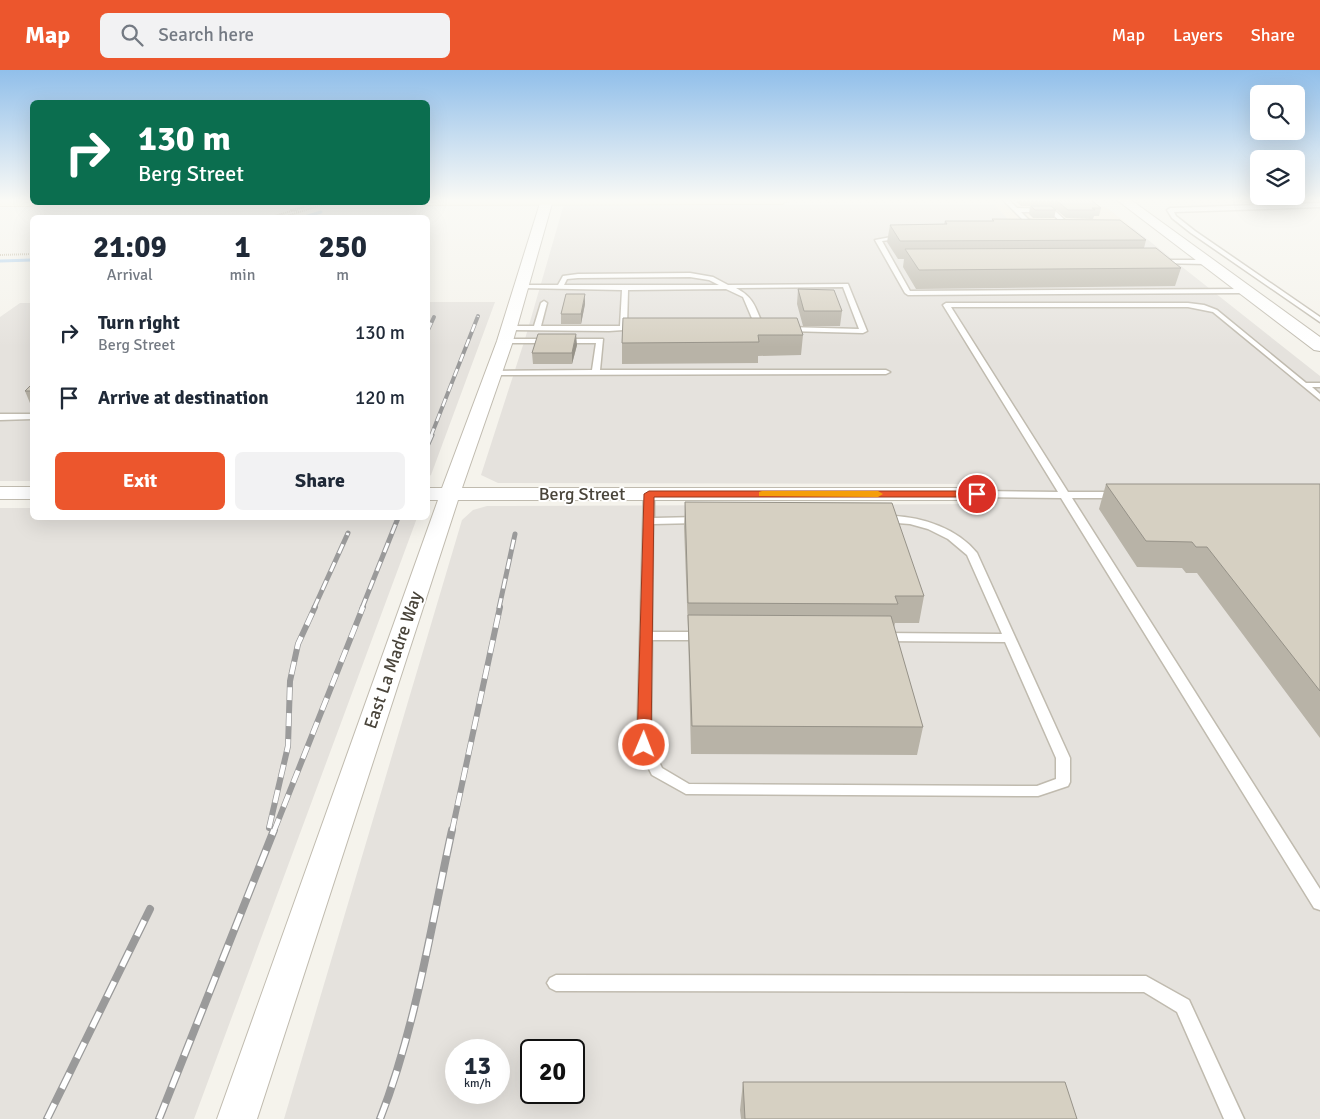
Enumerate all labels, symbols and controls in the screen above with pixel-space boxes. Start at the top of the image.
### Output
search box [100,13,450,58]
text: Map [25,20,70,50]
icon: search [118,21,146,49]
text: Search here [158,23,254,47]
text: Map [1112,24,1145,46]
text: Layers [1173,24,1223,46]
text: Share [1251,24,1295,46]
map controls [1250,85,1305,205]
button: search [1250,85,1305,140]
text: 130 m [138,117,231,160]
icon: right [55,120,120,185]
button: layers [1250,150,1305,205]
text: Berg Street [138,160,244,187]
text: 21:09 [93,229,167,266]
text: 1 [234,229,251,266]
text: 250 [318,229,367,266]
text: Arrival [107,265,153,285]
text: min [230,265,255,285]
text: m [336,265,349,285]
text: Turn right [98,311,180,335]
icon: right [55,319,83,347]
text: 130 m [355,321,405,345]
text: Berg Street [98,335,175,355]
icon: arrive [55,384,83,412]
text: Arrive at destination [98,386,269,410]
text: 120 m [355,386,405,410]
button: Exit [55,452,225,510]
button: Share [235,452,405,510]
pin [956,473,998,515]
icon: arrive [963,480,991,508]
street label: Berg Street [539,483,625,505]
street label: East La Madre Way [359,588,427,732]
position arrow [617,718,669,770]
speed limit sign: 20 [520,1039,585,1104]
text: 13 [464,1050,491,1081]
text: km/h [464,1076,491,1091]

